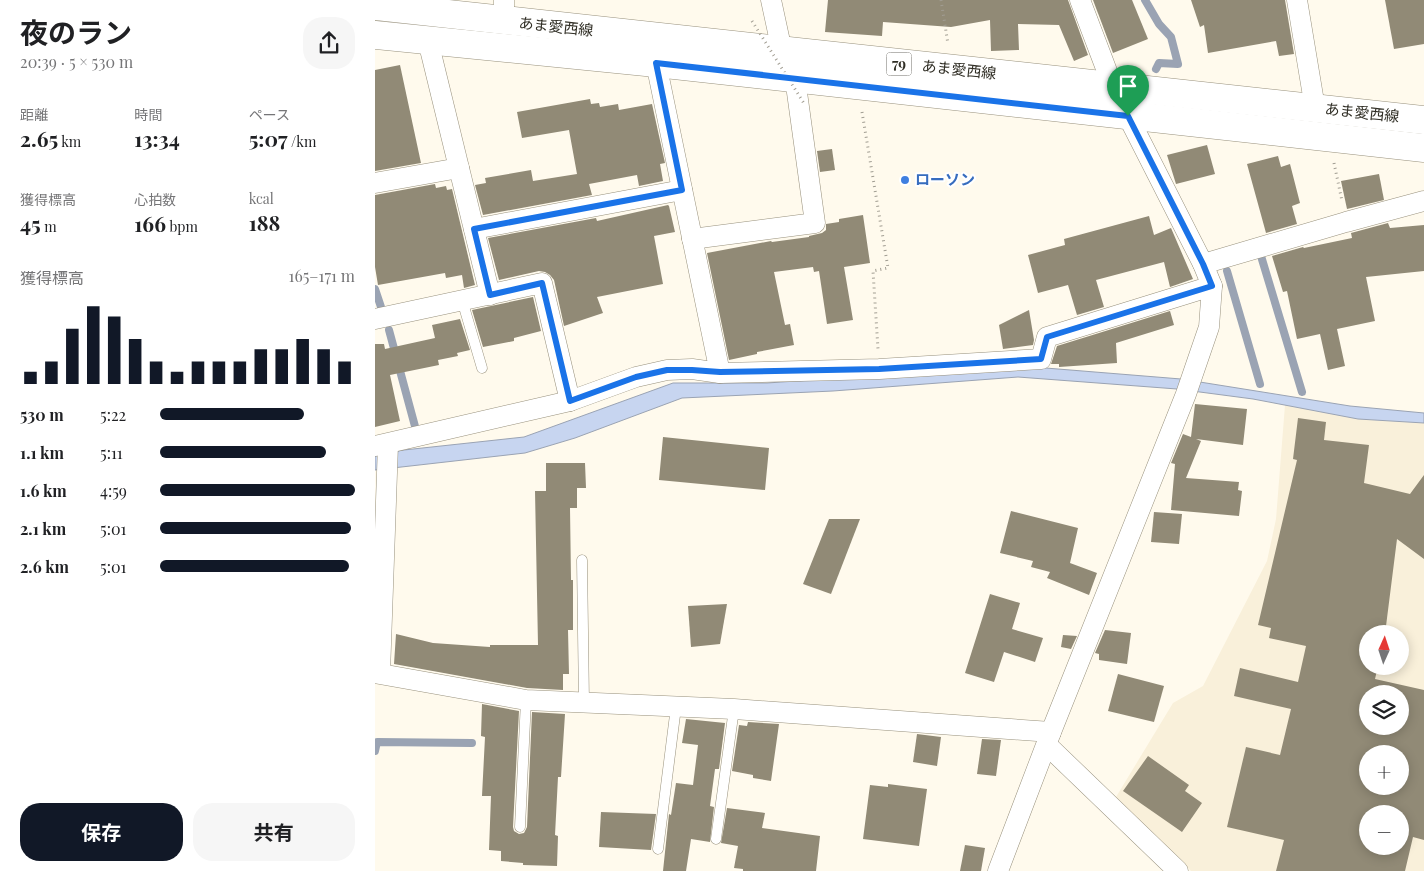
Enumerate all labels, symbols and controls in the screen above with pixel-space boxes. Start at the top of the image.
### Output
street label: あま愛西線 [518,12,594,40]
text: 夜のラン [20,13,132,50]
button: share [303,17,355,69]
text: 20:39 · 5 × 530 m [20,51,133,72]
road number: 79 [887,52,911,76]
street label: あま愛西線 [921,55,997,83]
pin [1107,65,1149,116]
icon: arrive [1114,72,1142,100]
street label: あま愛西線 [1324,98,1400,126]
text: 距離 [20,105,48,124]
text: 時間 [134,105,162,124]
text: ペース [249,105,290,124]
text: 2.65 [20,124,58,152]
text: 13:34 [134,124,180,152]
text: 5:07 [249,124,288,152]
text: km [58,132,81,151]
text: /km [288,132,316,151]
place label: ローソン [915,169,975,189]
marker: ローソン [899,174,911,186]
text: kcal [249,189,274,208]
text: 獲得標高 [20,190,76,209]
text: 心拍数 [134,190,176,209]
text: 188 [249,208,280,236]
text: 45 [20,209,41,237]
text: 166 [134,209,166,237]
text: m [41,217,57,236]
text: bpm [166,217,198,236]
text: 165–171 m [289,265,355,286]
text: 獲得標高 [20,267,84,288]
text: 530 m [20,404,64,425]
text: 5:22 [100,404,126,425]
text: 1.1 km [20,442,64,463]
text: 5:11 [100,442,123,463]
text: 1.6 km [20,480,67,501]
text: 4:59 [100,480,127,501]
text: 2.1 km [20,518,66,539]
text: 5:01 [100,518,126,539]
text: 2.6 km [20,556,69,577]
text: 5:01 [100,556,126,577]
north arrow [1359,625,1409,675]
map controls [1359,625,1409,855]
button: layers [1359,685,1409,735]
button: + [1359,745,1409,795]
button: 保存 [20,803,183,861]
button: 共有 [193,803,355,861]
button: − [1359,805,1409,855]

